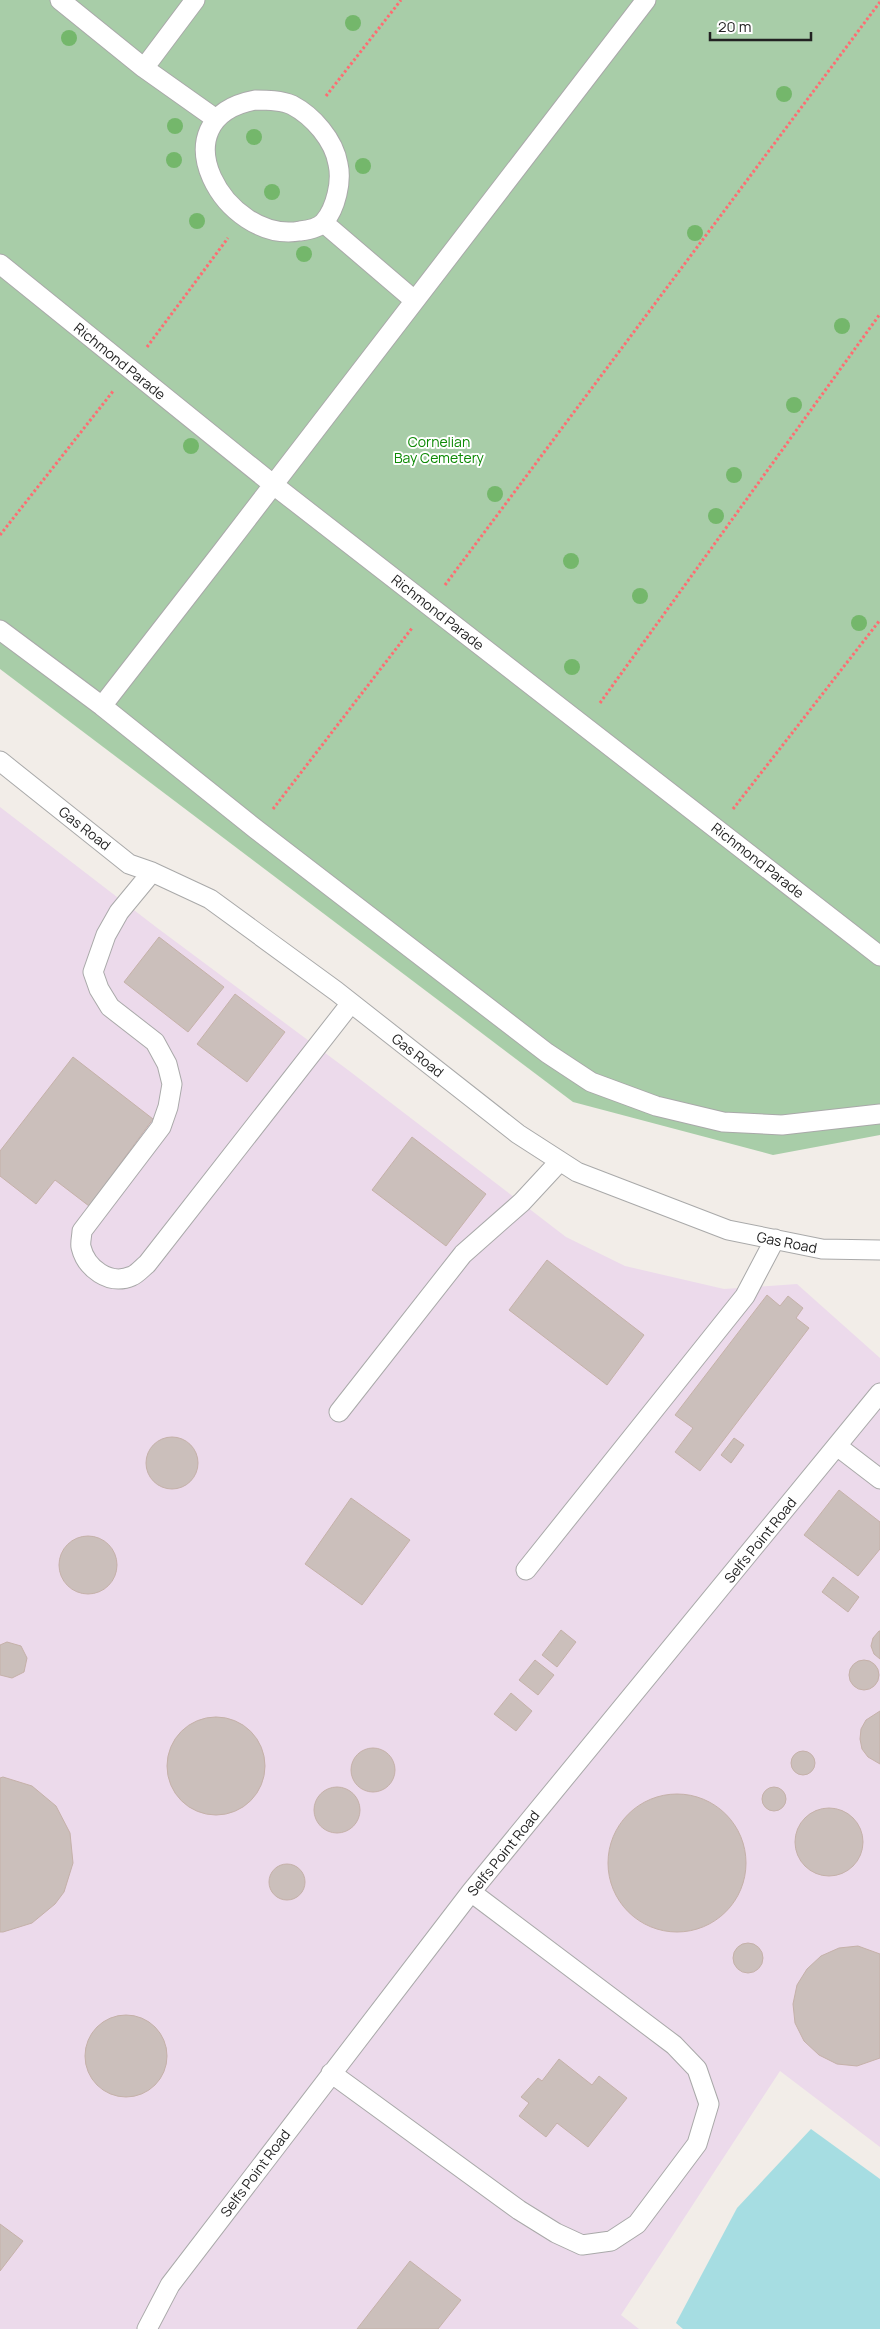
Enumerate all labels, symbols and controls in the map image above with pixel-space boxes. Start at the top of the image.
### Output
scale bar [710,10,811,42]
text: 20 m [718,16,751,37]
street label: Richmond Parade [70,318,170,404]
park label: Cornelian Bay Cemetery [394,432,485,467]
street label: Richmond Parade [388,570,488,654]
street label: Gas Road [55,802,115,854]
street label: Richmond Parade [708,818,808,902]
street label: Gas Road [388,1029,448,1081]
street label: Gas Road [755,1227,819,1257]
street label: Selfs Point Road [720,1493,800,1587]
street label: Selfs Point Road [463,1806,543,1900]
street label: Selfs Point Road [216,2125,294,2221]

